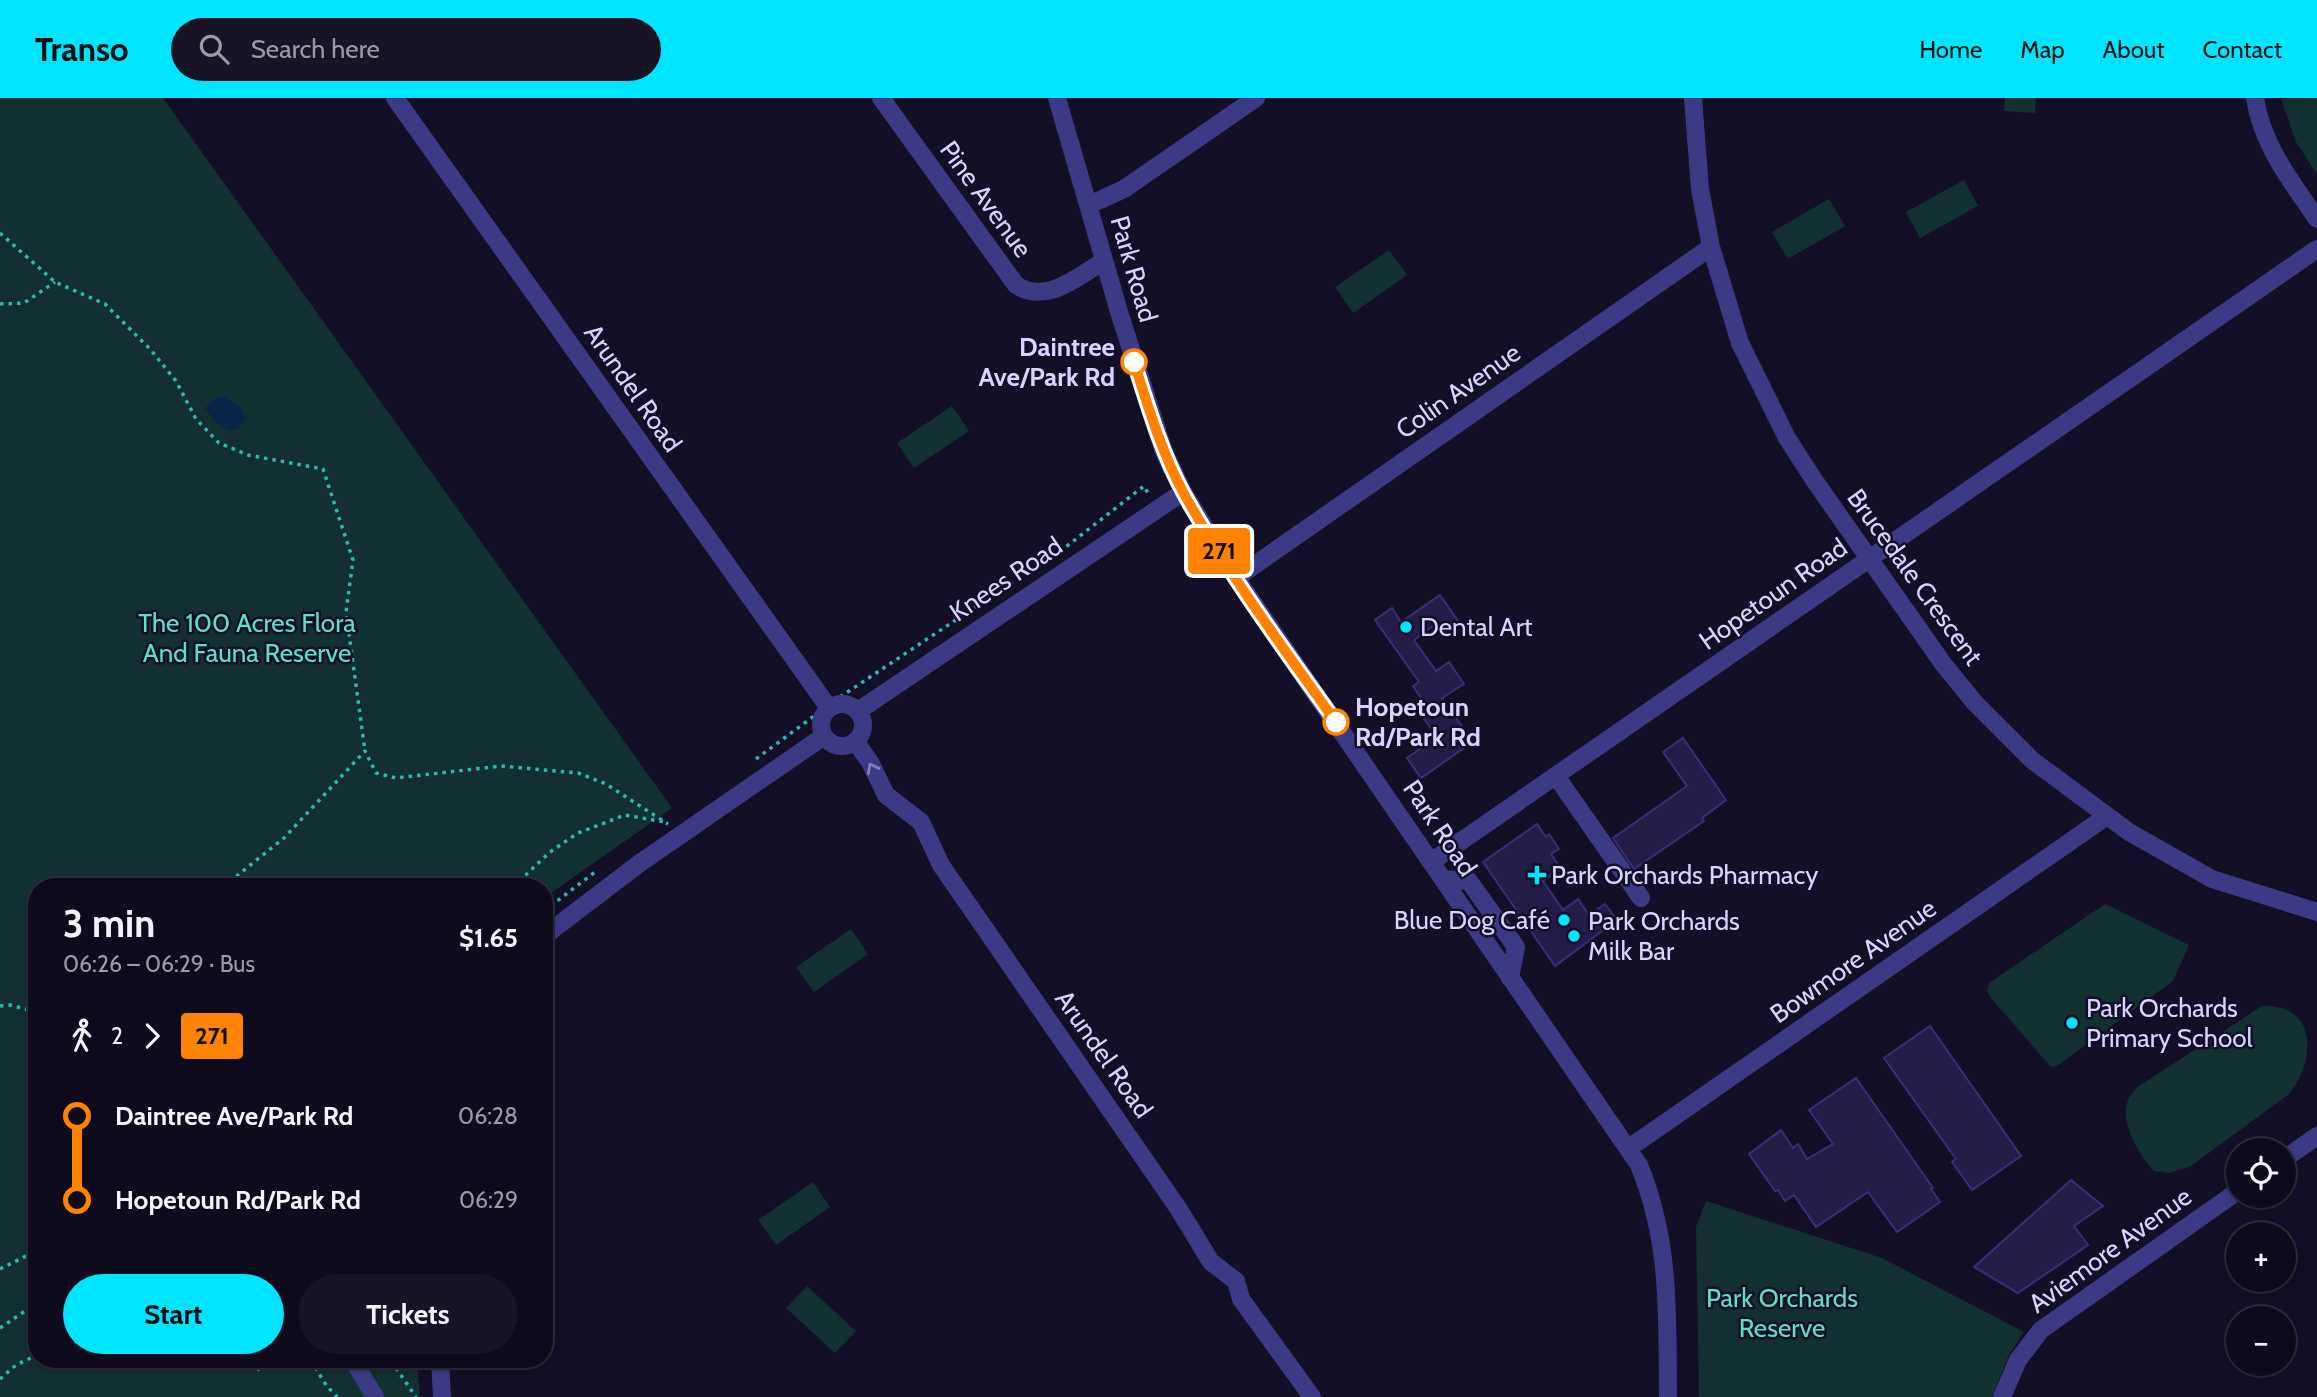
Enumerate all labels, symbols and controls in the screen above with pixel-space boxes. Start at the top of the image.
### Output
search box [171,18,661,81]
text: Transo [35,29,129,69]
icon: search [195,30,233,68]
text: Search here [251,33,380,65]
text: Home [1919,35,1982,64]
text: Map [2020,35,2065,64]
text: About [2103,35,2165,64]
text: Contact [2203,35,2282,64]
street label: Pine Avenue [933,134,1039,264]
street label: Park Road [1104,212,1164,326]
street label: Arundel Road [577,318,689,458]
place label: Daintree Ave/Park Rd [978,331,1115,393]
street label: Colin Avenue [1390,336,1526,446]
marker: Daintree Ave/Park Rd [1121,349,1147,375]
street label: Brucedale Crescent [1840,483,1990,672]
line badge: 271 [1179,528,1259,574]
street label: Knees Road [944,530,1068,628]
street label: Hopetoun Road [1693,531,1853,657]
text: 271 [1202,536,1236,565]
park label: The 100 Acres Flora And Fauna Reserve [138,607,356,669]
place label: Dental Art [1420,611,1533,643]
marker: Dental Art [1398,619,1414,635]
place label: Hopetoun Rd/Park Rd [1355,691,1481,753]
marker: Hopetoun Rd/Park Rd [1323,709,1349,735]
one-way arrow [866,762,880,775]
street label: Park Road [1396,774,1484,882]
place label: Park Orchards Pharmacy [1551,859,1818,891]
marker: Park Orchards Pharmacy [1529,867,1545,883]
street label: Bowmore Avenue [1764,892,1942,1030]
text: 3 min [63,900,155,947]
place label: Blue Dog Café [1394,904,1550,936]
place label: Park Orchards Milk Bar [1588,905,1740,967]
marker: Blue Dog Café [1556,912,1572,928]
text: $1.65 [459,922,518,954]
marker: Park Orchards Milk Bar [1566,928,1582,944]
text: 06:26 – 06:29 · Bus [63,950,255,978]
street label: Arundel Road [1048,984,1160,1124]
place label: Park Orchards Primary School [2086,992,2253,1054]
marker: Park Orchards Primary School [2064,1015,2080,1031]
icon: walk [63,1017,101,1055]
icon: forward [133,1017,171,1055]
text: 271 [195,1021,229,1050]
text: 2 [111,1022,123,1050]
text: Daintree Ave/Park Rd [115,1100,353,1132]
text: 06:28 [458,1102,518,1130]
map controls [2226,1138,2296,1376]
button: locate [2226,1138,2296,1208]
street label: Aviemore Avenue [2022,1180,2198,1320]
text: Hopetoun Rd/Park Rd [115,1184,361,1216]
text: 06:29 [459,1186,518,1214]
button: + [2226,1222,2296,1292]
button: Start [63,1274,284,1354]
button: Tickets [298,1274,518,1354]
park label: Park Orchards Reserve [1706,1282,1858,1344]
button: − [2226,1306,2296,1376]

